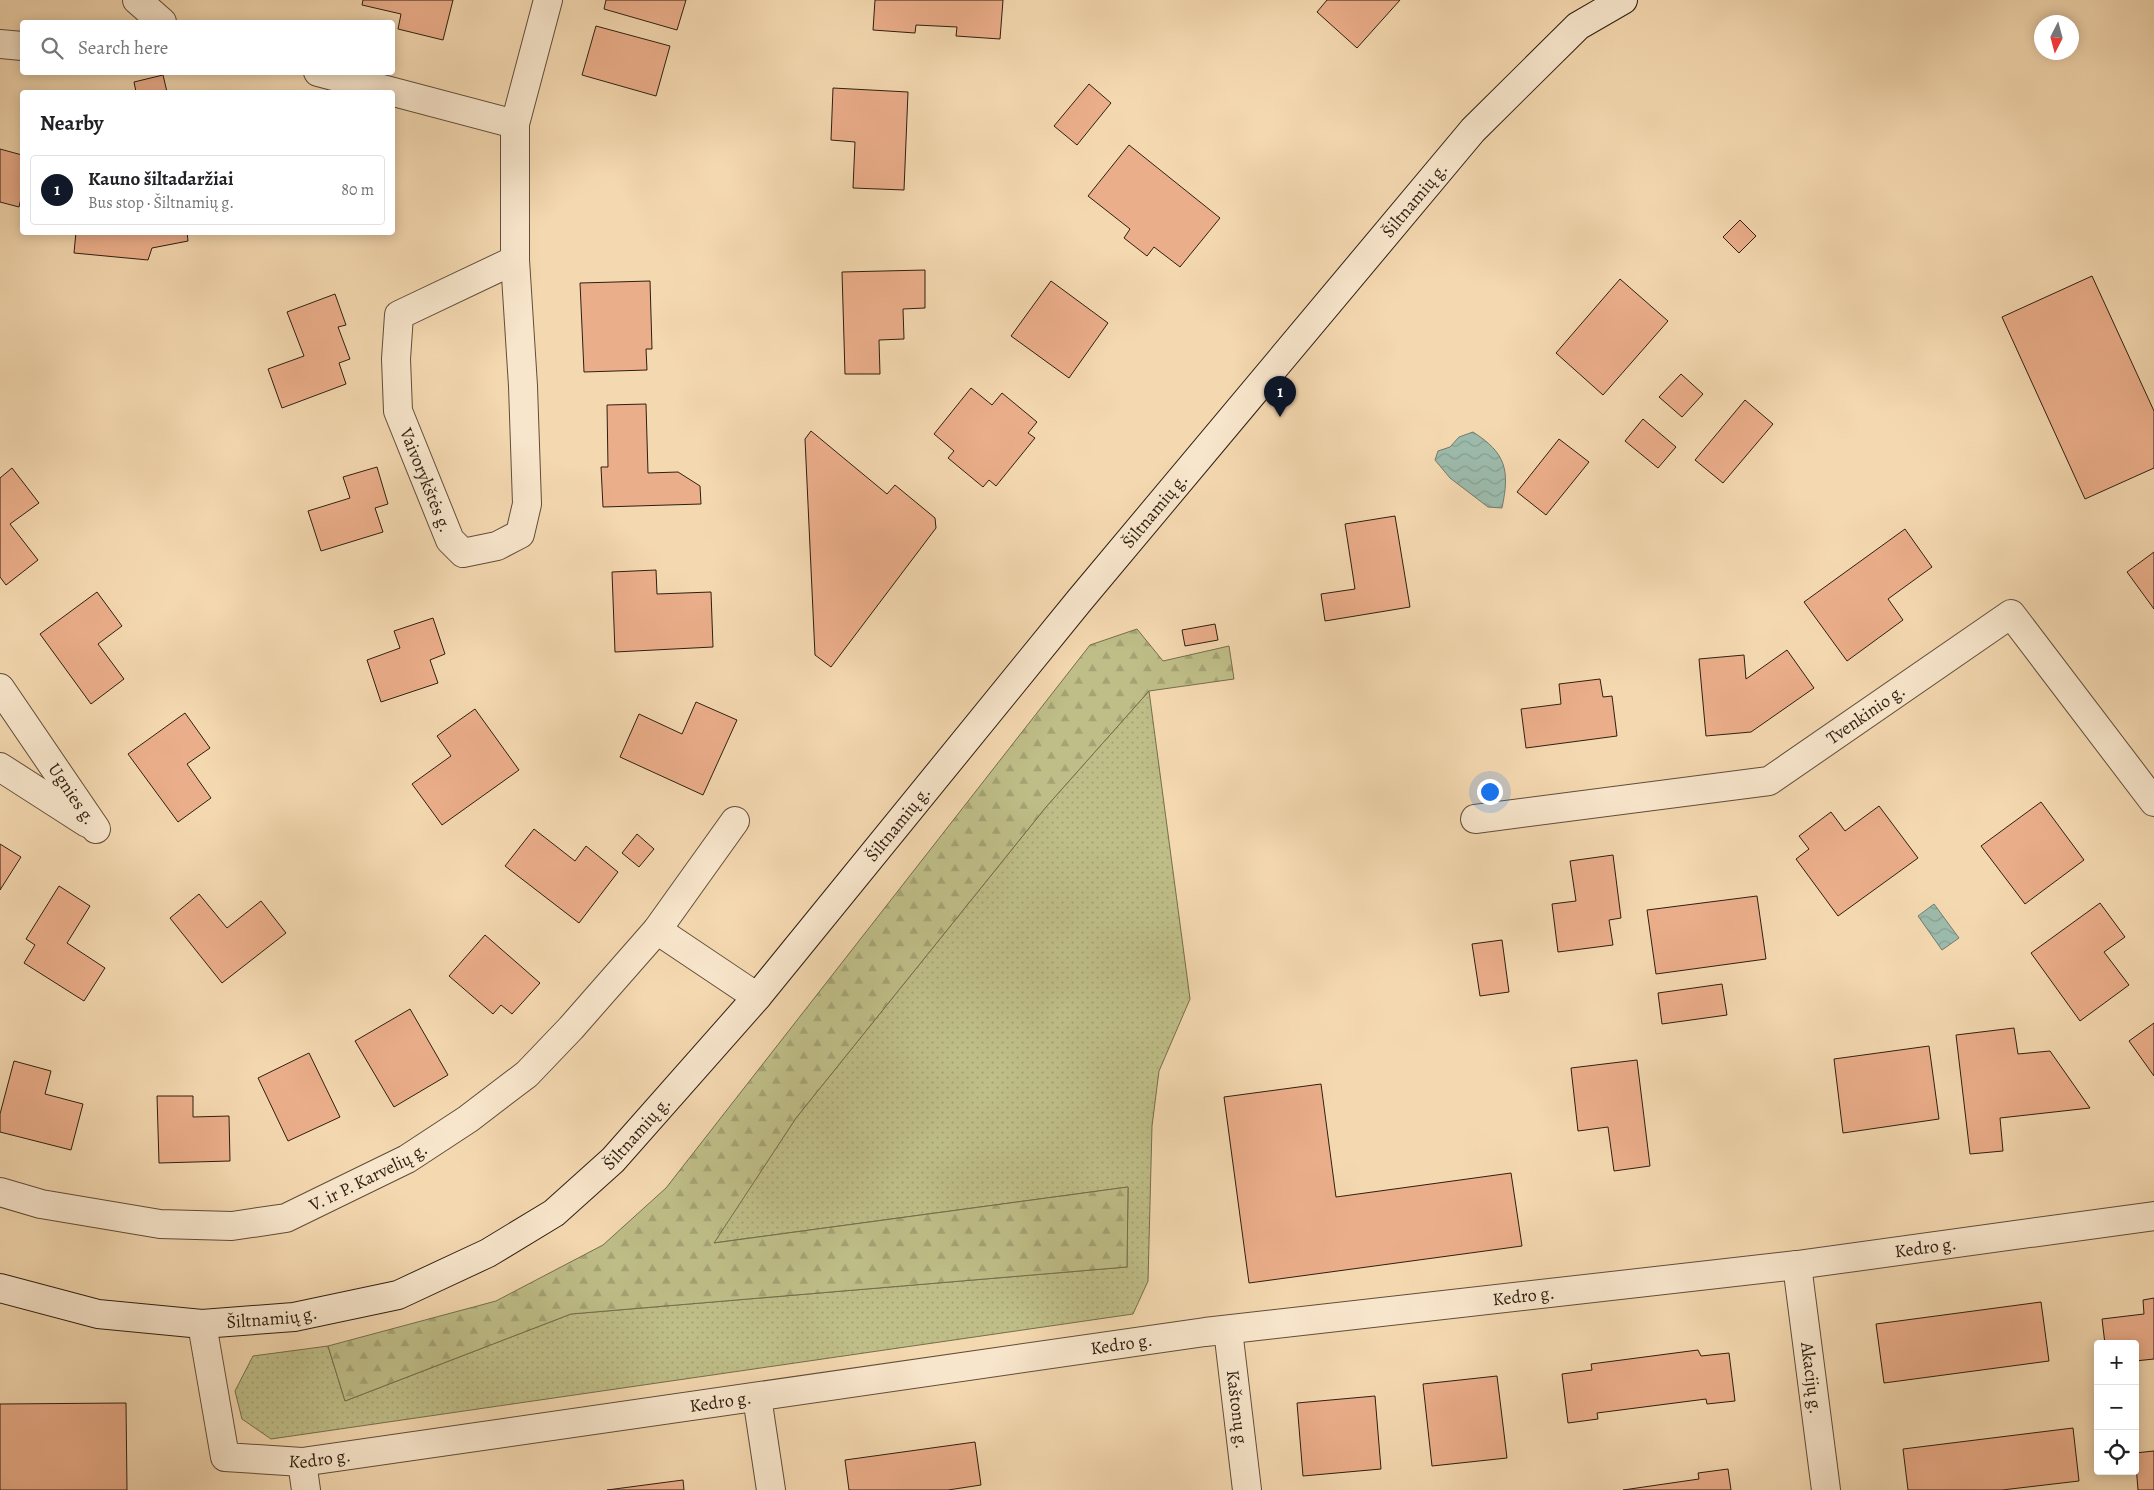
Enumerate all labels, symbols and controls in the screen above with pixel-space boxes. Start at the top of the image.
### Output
north arrow [2034,15,2079,60]
search box [20,20,395,75]
icon: search [38,34,66,62]
text: Search here [78,35,168,61]
text: Nearby [40,109,103,137]
street label: Šiltnamių g. [1376,157,1453,243]
text: Kauno šiltadaržiai [88,166,234,192]
text: 1 [54,179,60,201]
text: 80 m [341,179,374,201]
text: Bus stop · Šiltnamių g. [88,192,234,214]
pin: 1 [1264,376,1296,417]
street label: Vaivorykštės g. [394,423,458,536]
street label: Šiltnamių g. [1116,468,1193,553]
street label: Tvenkinio g. [1822,679,1910,750]
street label: Ugnies g. [43,758,102,829]
your location [1477,779,1503,805]
street label: Šiltnamių g. [860,781,936,867]
street label: Šiltnamių g. [598,1091,676,1175]
street label: V. ir P. Karvelių g. [304,1137,432,1217]
street label: Kedro g. [1893,1231,1958,1263]
street label: Kedro g. [1491,1281,1556,1311]
street label: Šiltnamių g. [226,1300,319,1334]
street label: Kedro g. [1089,1328,1154,1360]
street label: Akacijų g. [1795,1340,1828,1415]
map controls [2094,1340,2139,1475]
button: + [2094,1340,2139,1385]
street label: Kaštonų g. [1221,1369,1254,1450]
street label: Kedro g. [688,1385,753,1418]
button: − [2094,1385,2139,1430]
button: locate [2094,1430,2139,1475]
street label: Kedro g. [288,1443,352,1474]

